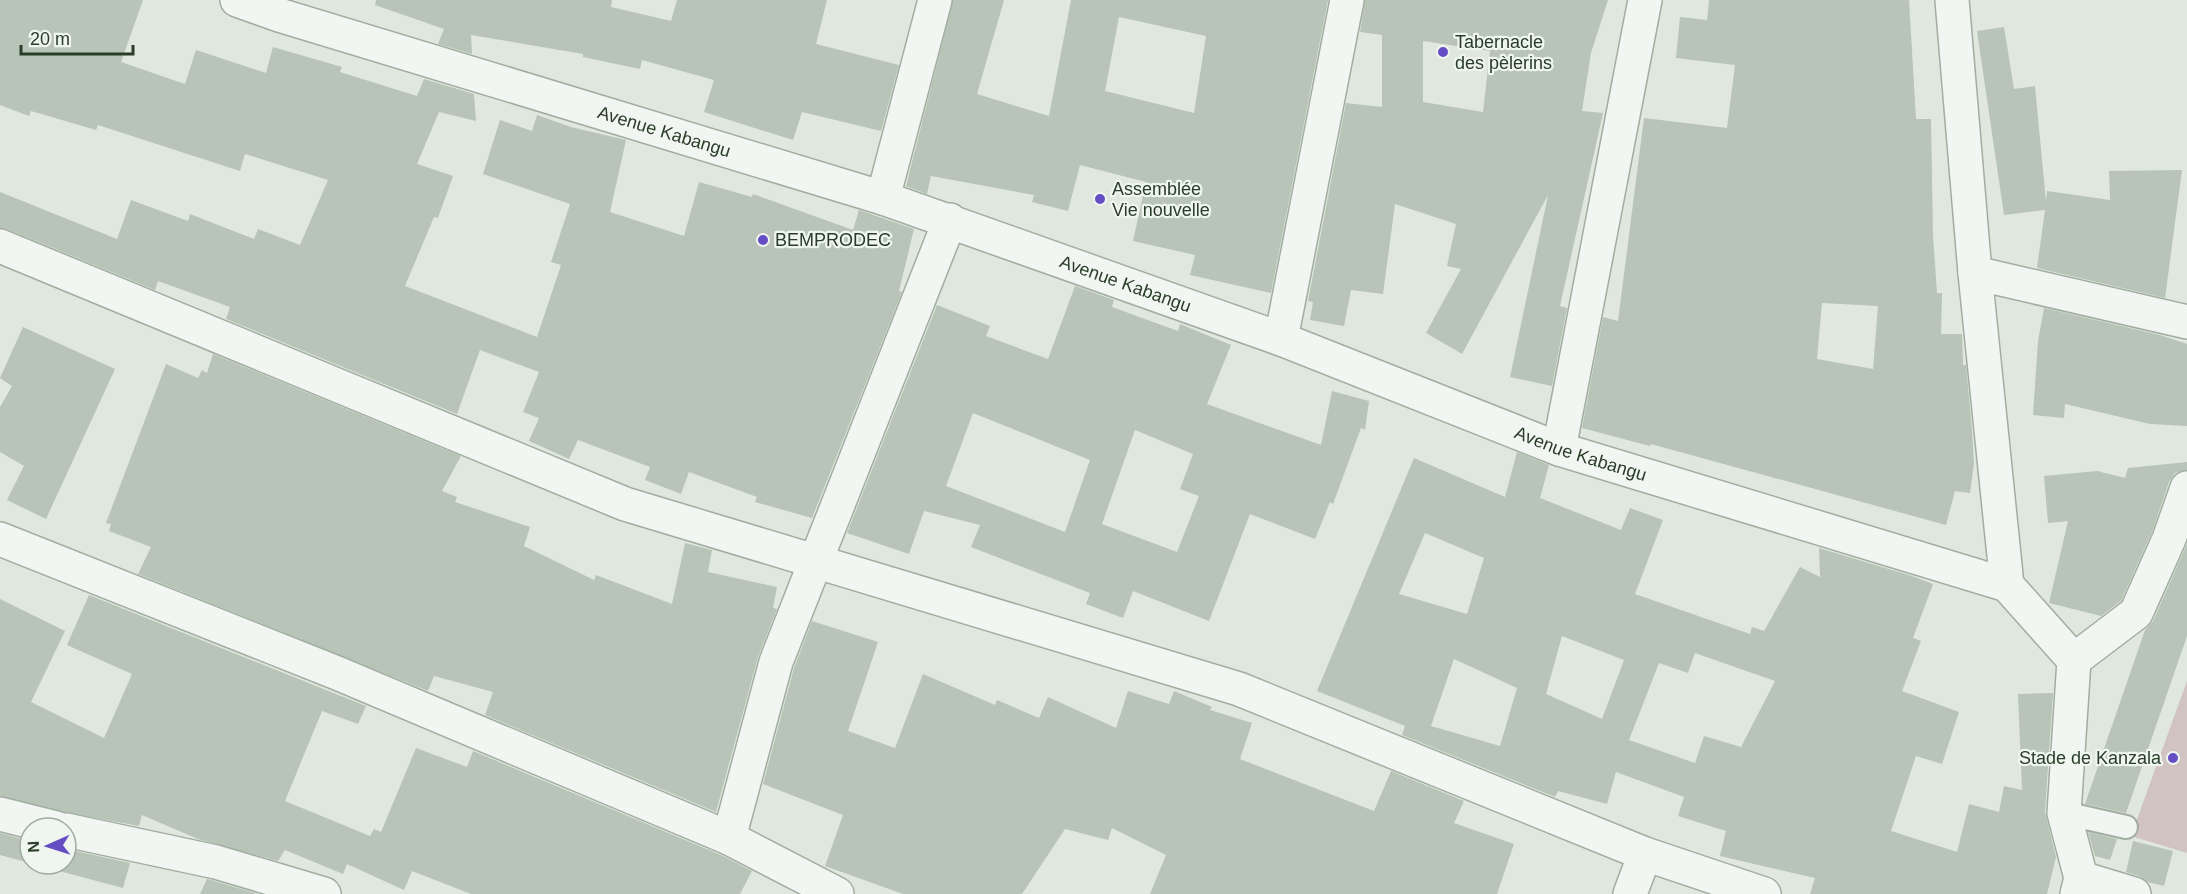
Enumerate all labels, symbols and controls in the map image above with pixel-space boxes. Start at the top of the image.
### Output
scale bar [21,18,134,56]
text: 20 m [30,29,70,49]
place label: Tabernacle des pèlerins [1455,32,1552,73]
marker: Tabernacle des pèlerins [1436,45,1450,59]
street label: Avenue Kabangu [595,102,733,161]
place label: Assemblée Vie nouvelle [1112,179,1210,220]
marker: Assemblée Vie nouvelle [1093,192,1107,206]
place label: BEMPRODEC [775,230,891,250]
marker: BEMPRODEC [756,233,770,247]
street label: Avenue Kabangu [1057,251,1194,316]
street label: Avenue Kabangu [1512,422,1649,485]
place label: Stade de Kanzala [2019,748,2162,768]
marker: Stade de Kanzala [2166,751,2180,765]
north arrow [18,816,78,876]
text: N [25,841,42,853]

